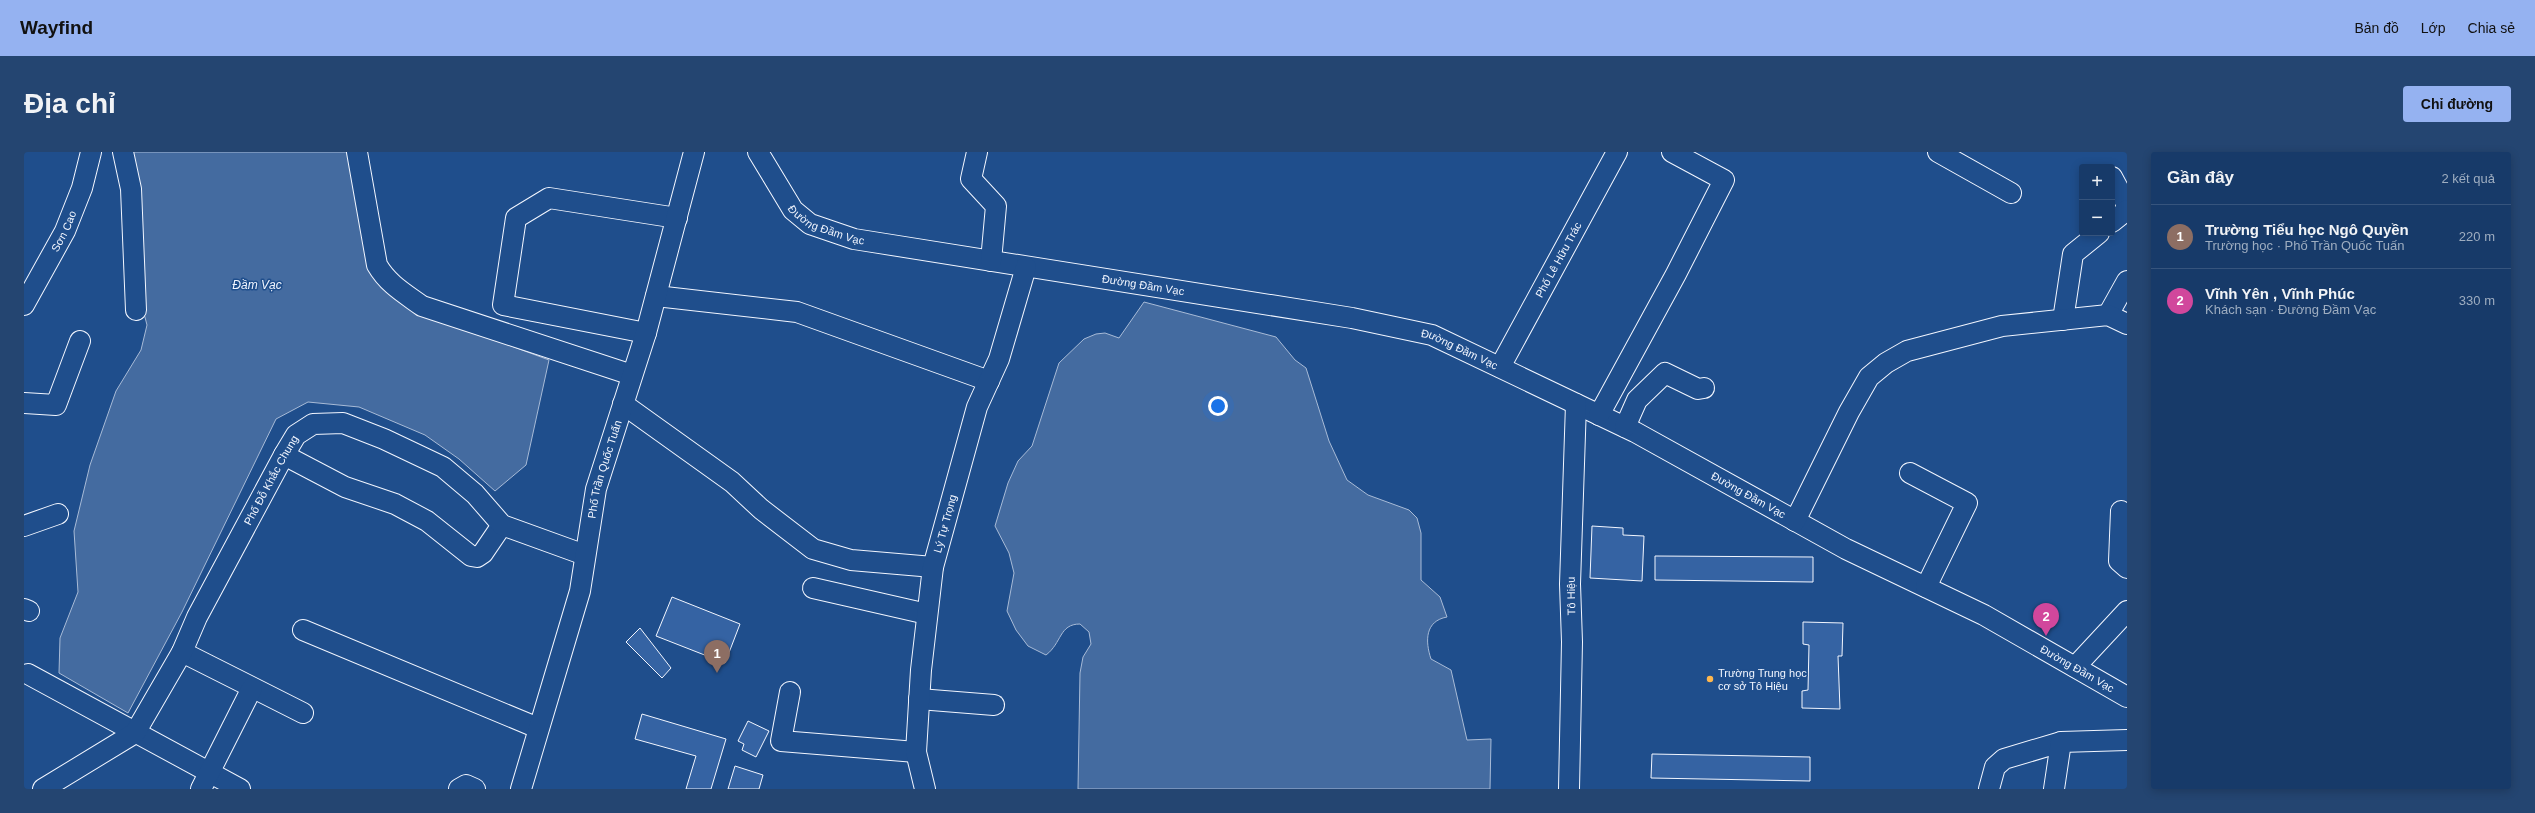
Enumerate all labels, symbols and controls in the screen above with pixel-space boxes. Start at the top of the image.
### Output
text: Wayfind [20,17,93,38]
text: Bản đồ [2354,20,2399,36]
text: Lớp [2421,20,2446,36]
text: Chia sẻ [2468,20,2515,36]
button: Chỉ đường [2403,86,2511,122]
text: Địa chỉ [24,88,116,119]
map controls [2079,164,2115,236]
button: + [2079,164,2115,200]
text: Gần đây [2167,168,2234,187]
text: 2 kết quả [2442,171,2495,186]
button: − [2079,200,2115,236]
street label: Đường Đầm Vạc [786,203,866,247]
street label: Sơn Cao [49,209,78,254]
street label: Phố Lê Hữu Trác [1533,220,1584,300]
text: Trường Tiểu học Ngô Quyền [2205,221,2409,238]
text: 1 [2176,229,2184,244]
text: 220 m [2459,229,2495,244]
text: Trường học · Phố Trần Quốc Tuấn [2205,238,2405,253]
street label: Đường Đầm Vạc [1101,272,1186,297]
water label: Đầm Vạc [232,278,282,292]
text: Vĩnh Yên , Vĩnh Phúc [2205,285,2355,302]
text: 2 [2176,293,2184,308]
text: 330 m [2459,293,2495,308]
text: Khách sạn · Đường Đầm Vạc [2205,302,2376,317]
street label: Đường Đầm Vạc [1420,327,1500,372]
your location [1208,396,1228,416]
street label: Phố Trần Quốc Tuấn [585,419,624,519]
street label: Phố Đỗ Khắc Chung [242,433,300,527]
street label: Đường Đầm Vạc [1709,470,1788,521]
street label: Lý Tự Trọng [931,493,959,554]
street label: Tô Hiệu [1565,577,1577,615]
pin: 2 [2033,603,2059,636]
pin: 1 [704,640,730,673]
street label: Đường Đầm Vạc [2038,643,2117,695]
place label: Trường Trung học cơ sở Tô Hiệu [1718,667,1807,692]
marker: Trường Trung học cơ sở Tô Hiệu [1705,674,1715,684]

